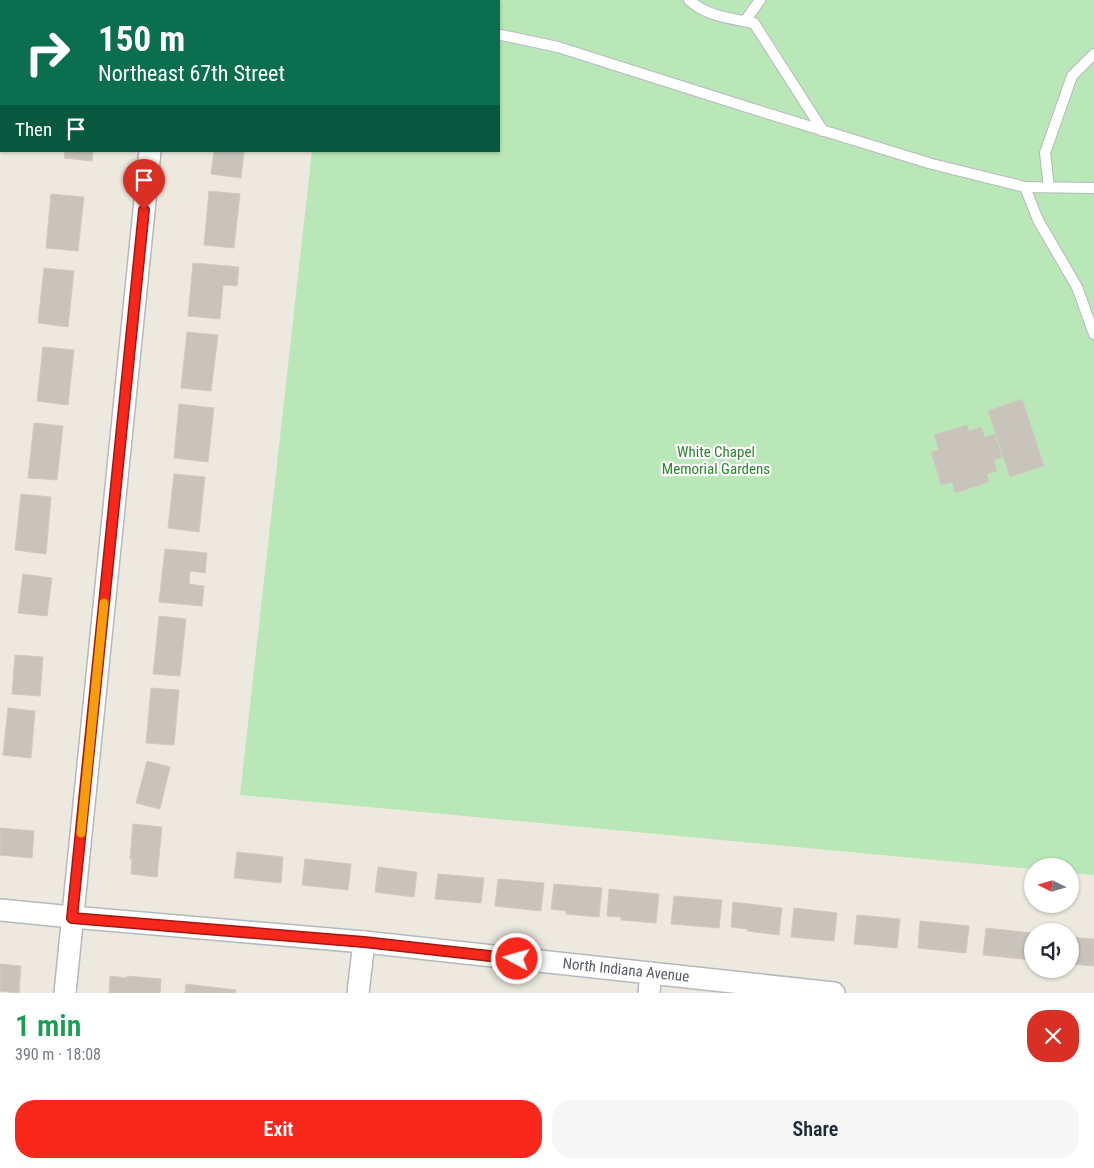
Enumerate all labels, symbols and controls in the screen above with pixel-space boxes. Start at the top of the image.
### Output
text: 150 m [98,19,185,60]
icon: right [15,20,80,85]
text: Northeast 67th Street [98,61,285,86]
icon: arrive [62,115,90,143]
text: Then [15,118,52,141]
pin [123,159,165,210]
icon: arrive [130,166,158,194]
park label: White Chapel Memorial Gardens [662,443,770,478]
north arrow [1024,858,1079,912]
map controls [1024,858,1079,978]
button: sound [1024,923,1079,978]
position arrow [490,932,542,984]
street label: North Indiana Avenue [562,954,690,986]
text: 1 min [15,1008,81,1043]
button: close [1027,1010,1079,1062]
text: 390 m · 18:08 [15,1045,101,1064]
button: Exit [15,1100,542,1158]
button: Share [552,1100,1079,1158]

